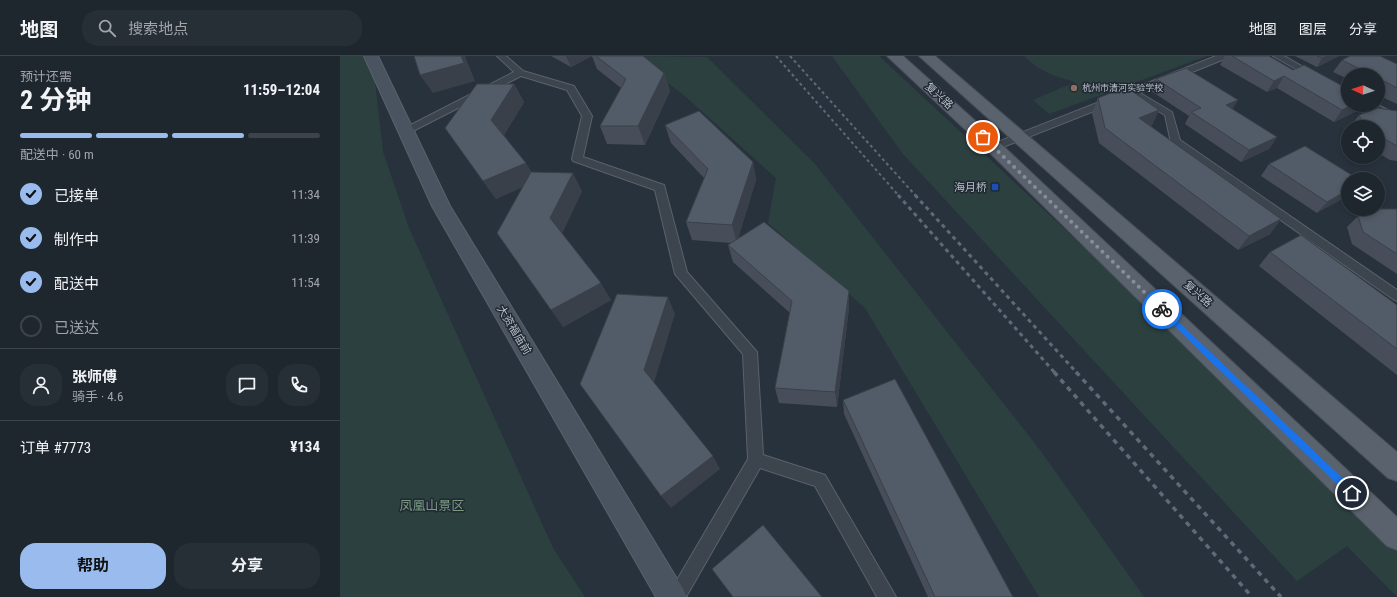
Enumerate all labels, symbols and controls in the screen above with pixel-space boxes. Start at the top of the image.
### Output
search box [82,10,362,46]
icon: search [96,17,118,39]
text: 地图 [20,18,58,41]
text: 搜索地点 [128,20,188,38]
text: 地图 [1249,21,1277,37]
text: 图层 [1299,21,1327,37]
text: 分享 [1349,21,1377,37]
north arrow [1341,68,1385,112]
map controls [1341,68,1385,216]
text: 预计还需 [20,69,72,84]
street label: 复兴路 [922,80,956,112]
text: 11:59–12:04 [243,81,320,99]
place label: 杭州市清河实验学校 [1082,82,1164,93]
marker: 杭州市清河实验学校 [1069,83,1079,93]
text: 2 分钟 [20,85,91,115]
pin [966,120,1000,154]
button: locate [1341,120,1385,164]
icon: bag [972,126,994,148]
text: 配送中 · 60 m [20,147,94,162]
button: layers [1341,172,1385,216]
place label: 海月桥 [954,181,987,194]
marker: 海月桥 [990,182,1000,192]
icon: check [20,183,42,205]
text: 已接单 [54,187,99,205]
text: 11:34 [291,187,320,202]
icon: check [20,227,42,249]
text: 制作中 [54,231,99,249]
text: 11:39 [291,231,320,246]
icon: check [20,271,42,293]
text: 配送中 [54,275,99,293]
text: 11:54 [291,275,320,290]
street label: 复兴路 [1181,278,1215,310]
courier [1142,289,1182,329]
icon: bike [1151,298,1173,320]
street label: 大资福庙前 [494,303,534,357]
text: 已送达 [54,319,99,337]
button: person [20,364,62,406]
button: chat [226,364,268,406]
button: phone [278,364,320,406]
text: 张师傅 [72,368,117,386]
text: 骑手 · 4.6 [72,389,123,404]
text: ¥134 [290,438,320,456]
text: 订单 #7773 [20,439,91,457]
pin [1335,476,1369,510]
icon: home [1341,482,1363,504]
park label: 凤凰山景区 [399,498,465,513]
button: 帮助 [20,543,166,589]
button: 分享 [174,543,320,589]

